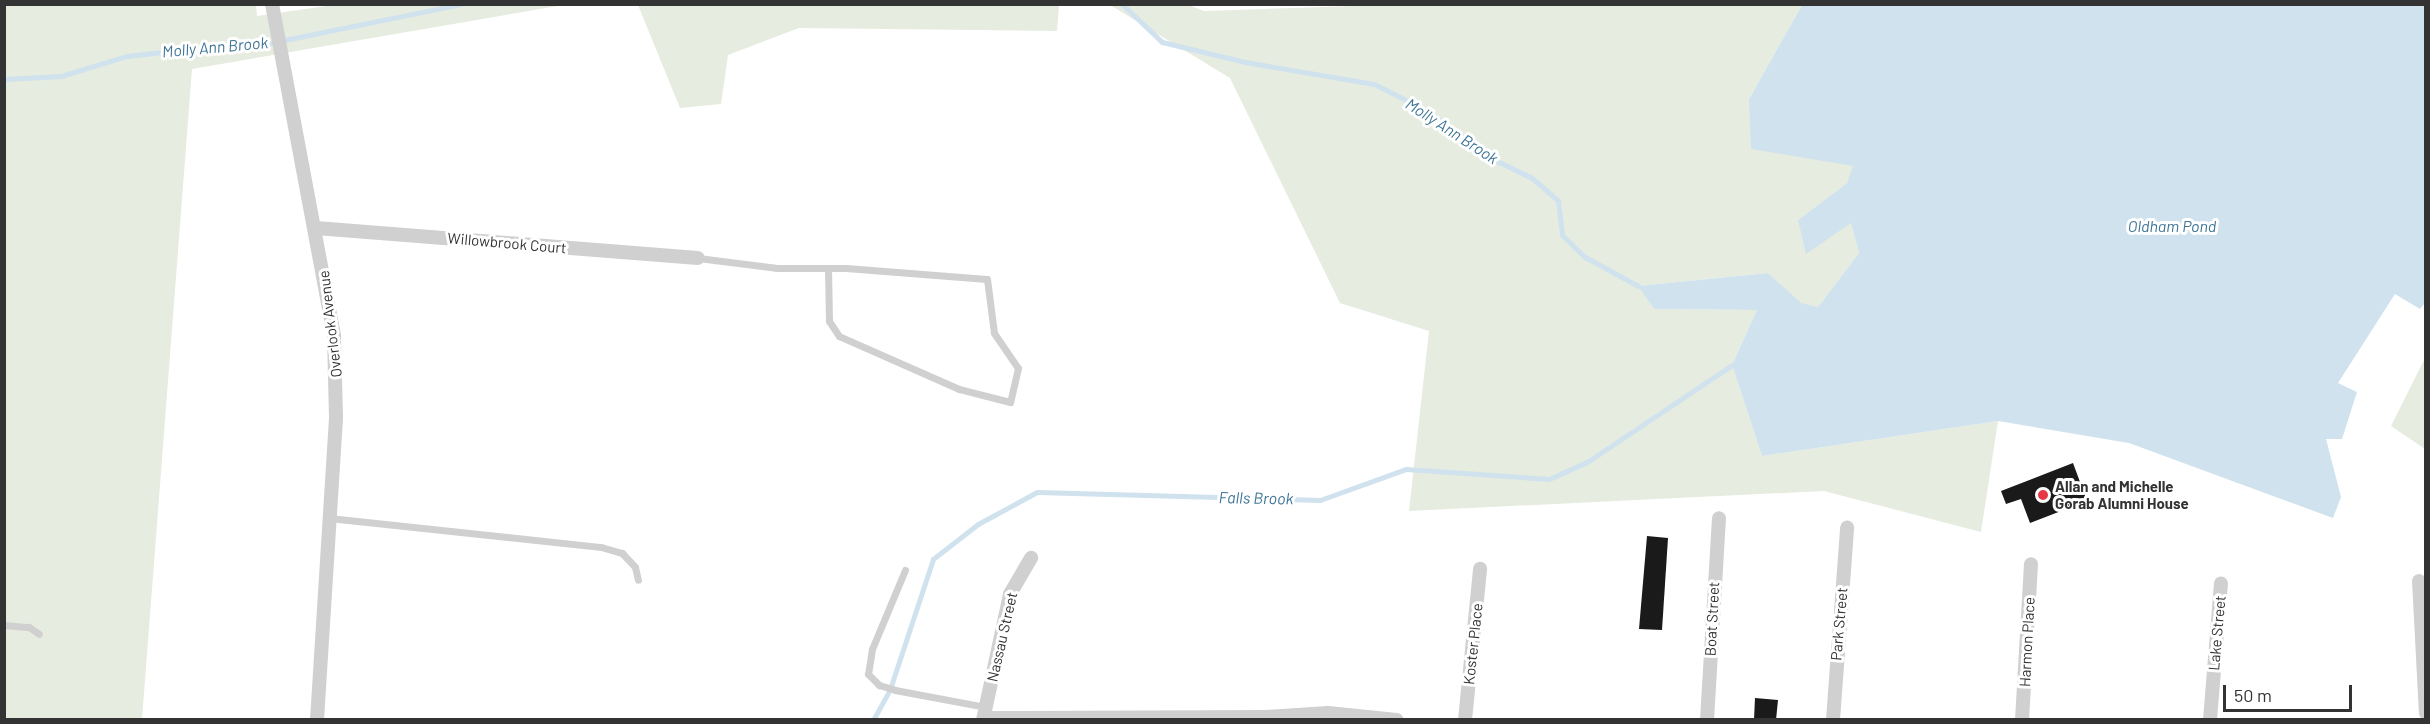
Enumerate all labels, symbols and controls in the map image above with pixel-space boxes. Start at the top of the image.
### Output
water label: Molly Ann Brook [161,33,269,61]
water label: Molly Ann Brook [1402,94,1502,168]
water label: Oldham Pond [2128,216,2216,236]
street label: Willowbrook Court [447,229,567,257]
street label: Overlook Avenue [315,269,345,379]
place label: Allan and Michelle Gorab Alumni House [2055,477,2189,512]
water label: Falls Brook [1218,488,1294,508]
marker: Allan and Michelle Gorab Alumni House [2036,488,2050,502]
street label: Boat Street [1701,581,1723,657]
street label: Park Street [1827,587,1851,661]
street label: Nassau Street [983,590,1021,684]
street label: Lake Street [2205,595,2229,671]
street label: Harmon Place [2016,596,2038,688]
street label: Koster Place [1460,602,1486,686]
scale bar [2226,673,2355,711]
text: 50 m [2234,684,2272,706]

